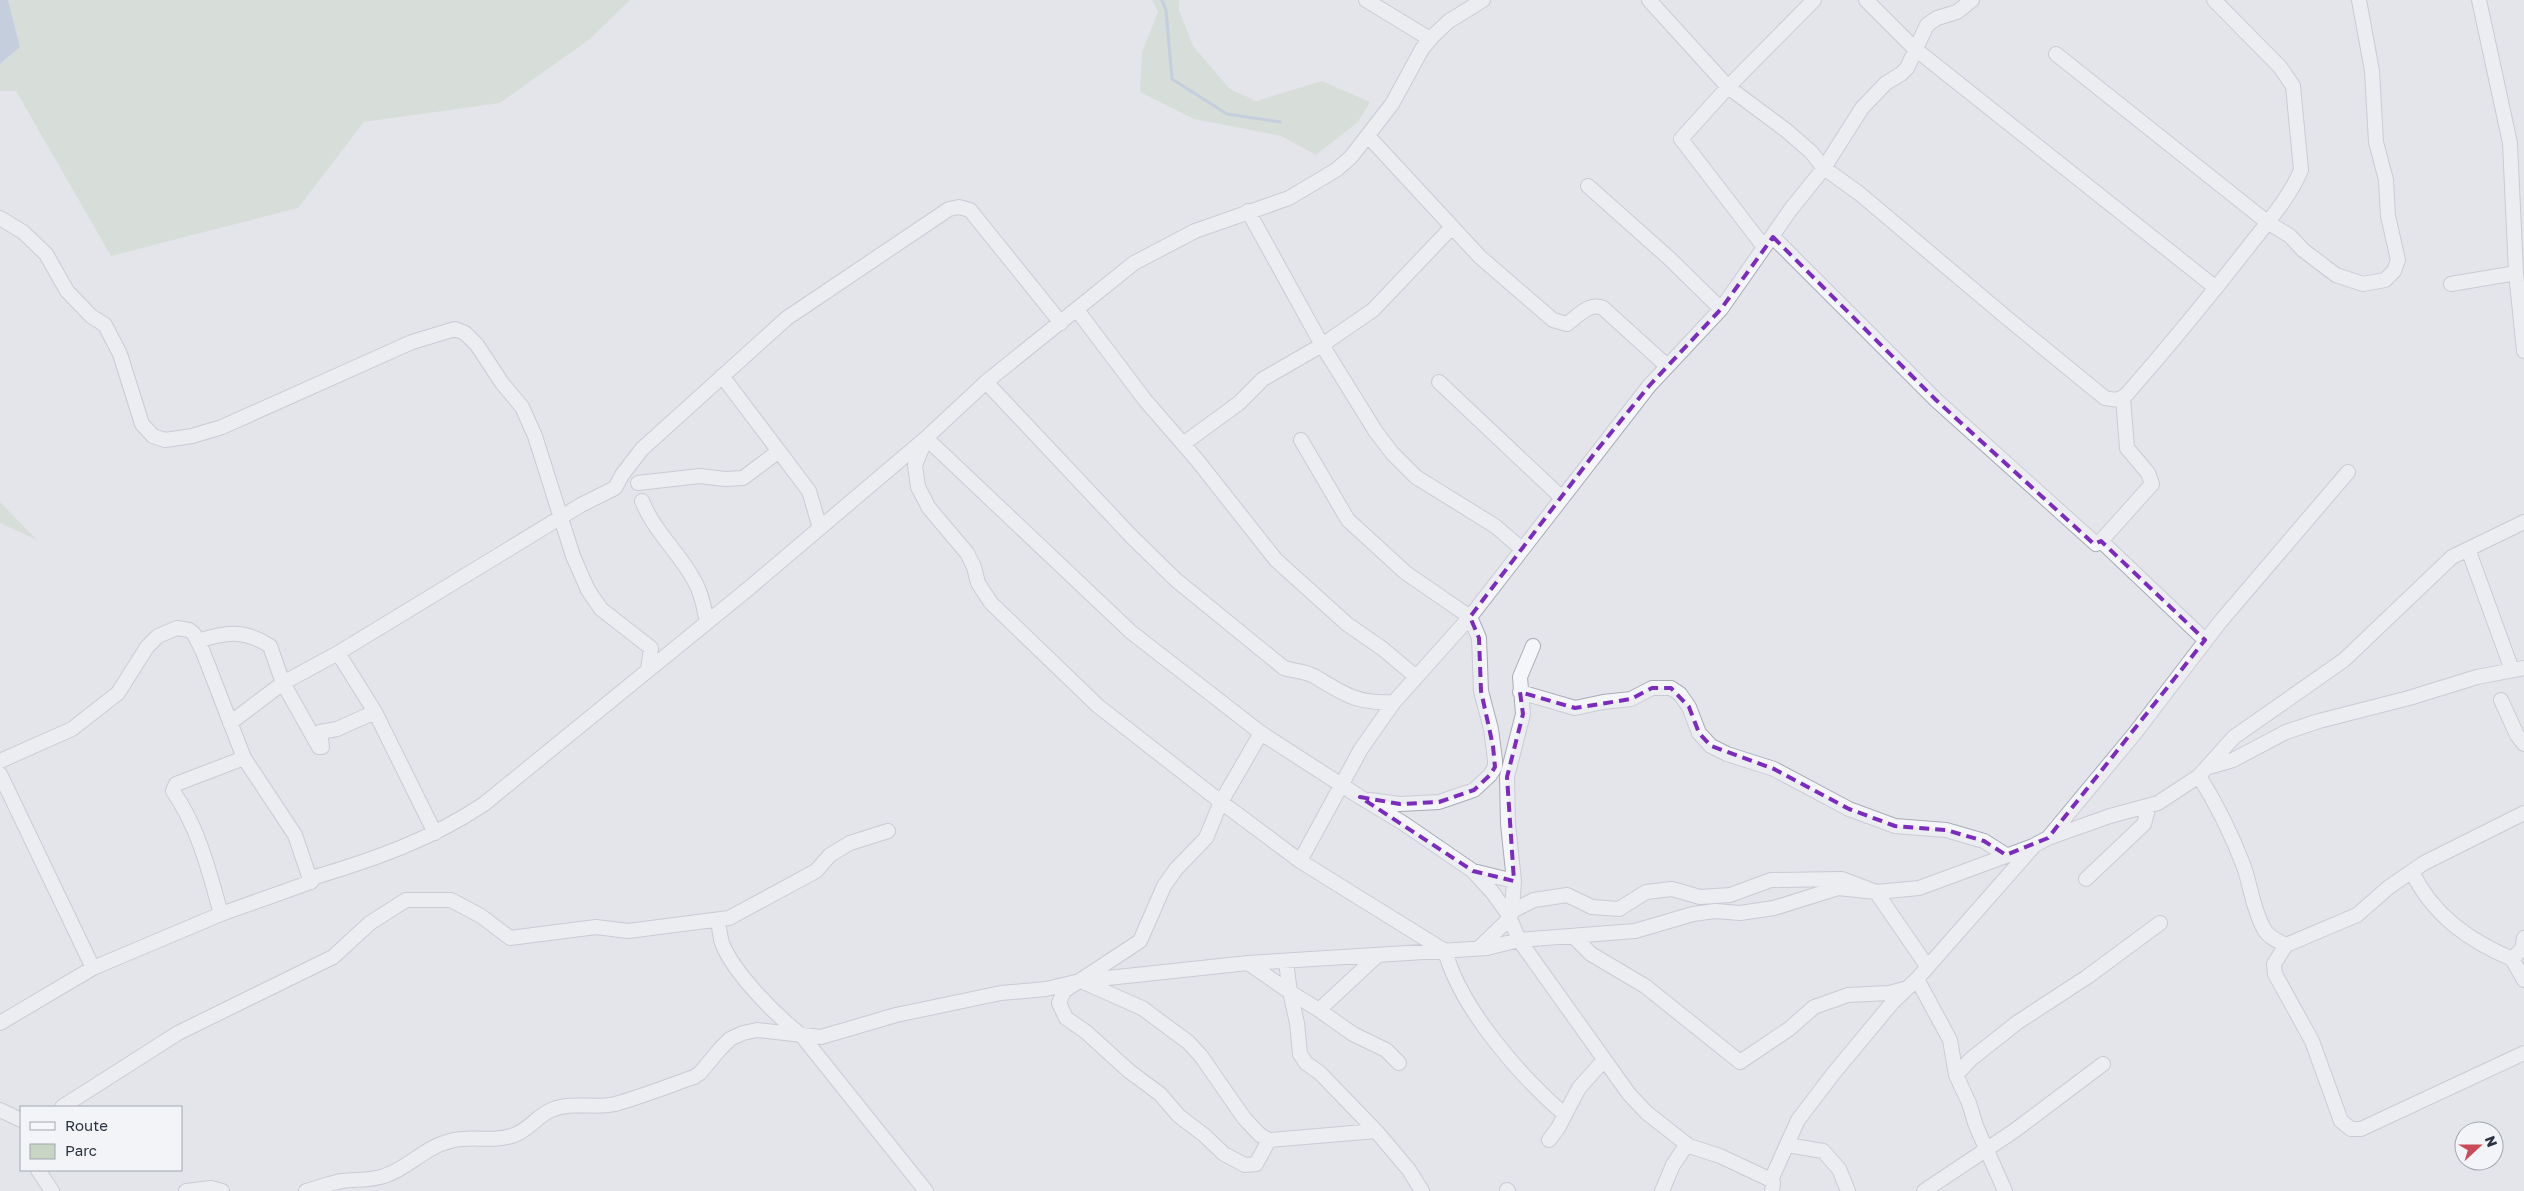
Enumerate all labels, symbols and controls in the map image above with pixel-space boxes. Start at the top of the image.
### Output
legend [20,1106,182,1171]
text: Route [65,1116,108,1134]
north arrow [2454,1121,2504,1171]
text: N [2482,1133,2501,1149]
text: Parc [65,1141,97,1159]

